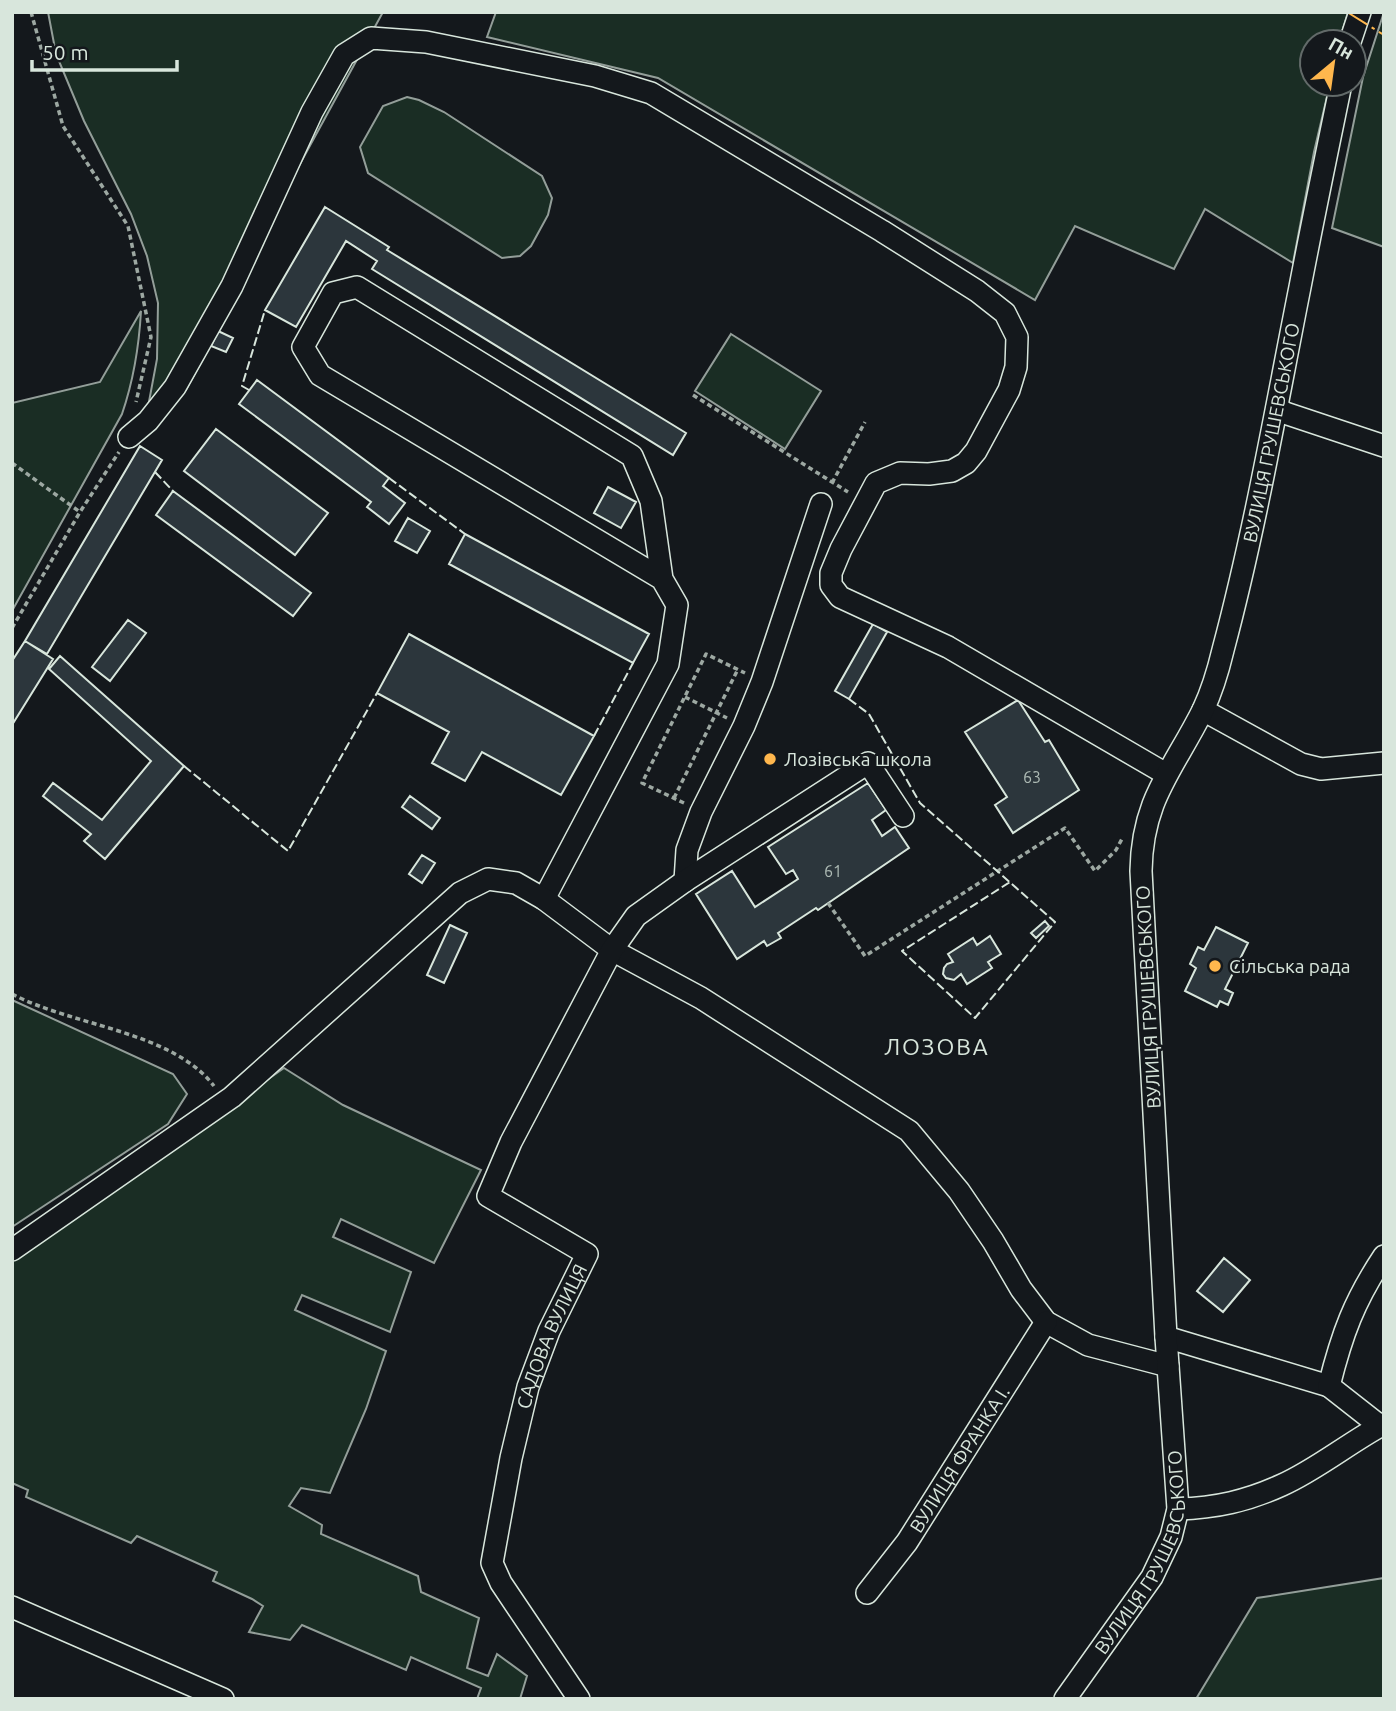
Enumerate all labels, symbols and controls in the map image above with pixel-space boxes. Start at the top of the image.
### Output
scale bar [32,28,177,72]
north arrow [1298,28,1368,98]
text: Пн [1325,32,1357,64]
text: 50 m [42,40,89,64]
street label: ВУЛИЦЯ ГРУШЕВСЬКОГО [1238,321,1304,545]
place label: Лозівська школа [784,748,932,770]
marker: Лозівська школа [762,751,778,767]
house number: 63 [1023,768,1041,786]
house number: 61 [824,862,842,880]
street label: ВУЛИЦЯ ГРУШЕВСЬКОГО [1131,885,1165,1109]
place label: Сільська рада [1229,955,1351,977]
marker: Сільська рада [1207,958,1223,974]
district label: ЛОЗОВА [884,1034,990,1059]
street label: САДОВА ВУЛИЦЯ [512,1260,591,1411]
street label: ВУЛИЦЯ ФРАНКА І. [905,1382,1014,1536]
street label: ВУЛИЦЯ ГРУШЕВСЬКОГО [1090,1450,1189,1658]

